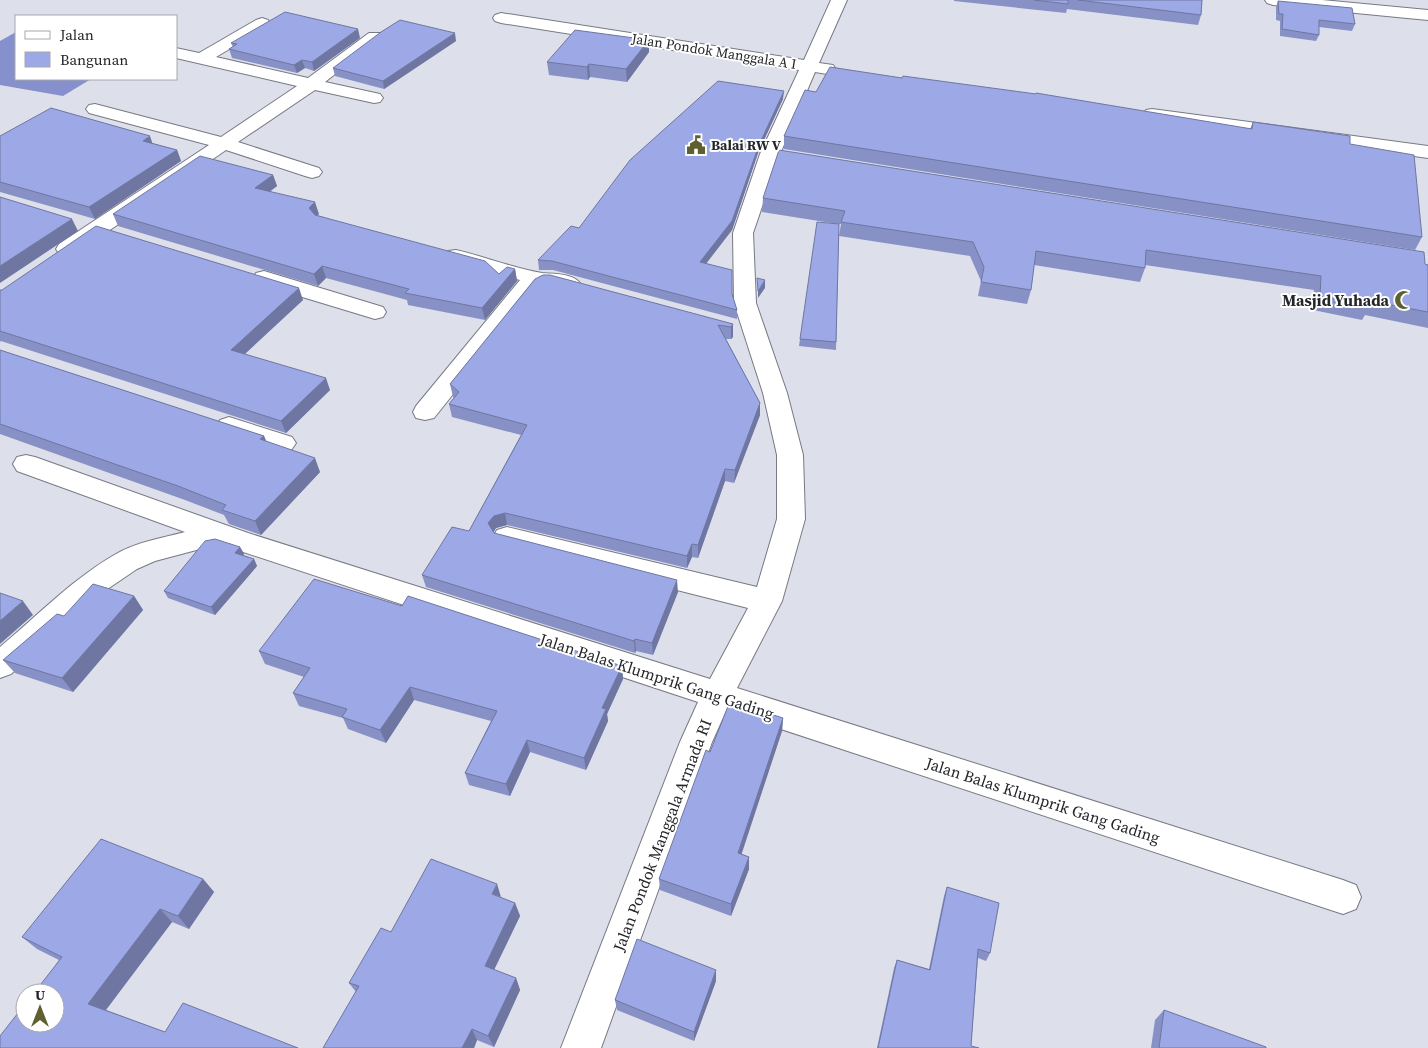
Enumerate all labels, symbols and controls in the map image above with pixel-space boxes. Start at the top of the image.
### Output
legend [15,15,178,80]
text: Jalan [59,24,94,45]
street label: Jalan Pondok Manggala A I [629,28,798,74]
text: Bangunan [60,49,128,70]
public building icon: Balai RW V [685,134,707,156]
place label: Balai RW V [711,135,782,155]
place label: Masjid Yuhada [1282,289,1389,311]
mosque icon: Masjid Yuhada [1393,289,1415,311]
street label: Jalan Balas Klumprik Gang Gading [536,627,777,724]
street label: Jalan Pondok Manggala Armada RI [607,716,717,955]
street label: Jalan Balas Klumprik Gang Gading [922,751,1163,848]
north arrow [15,983,65,1033]
text: U [35,985,45,1005]

